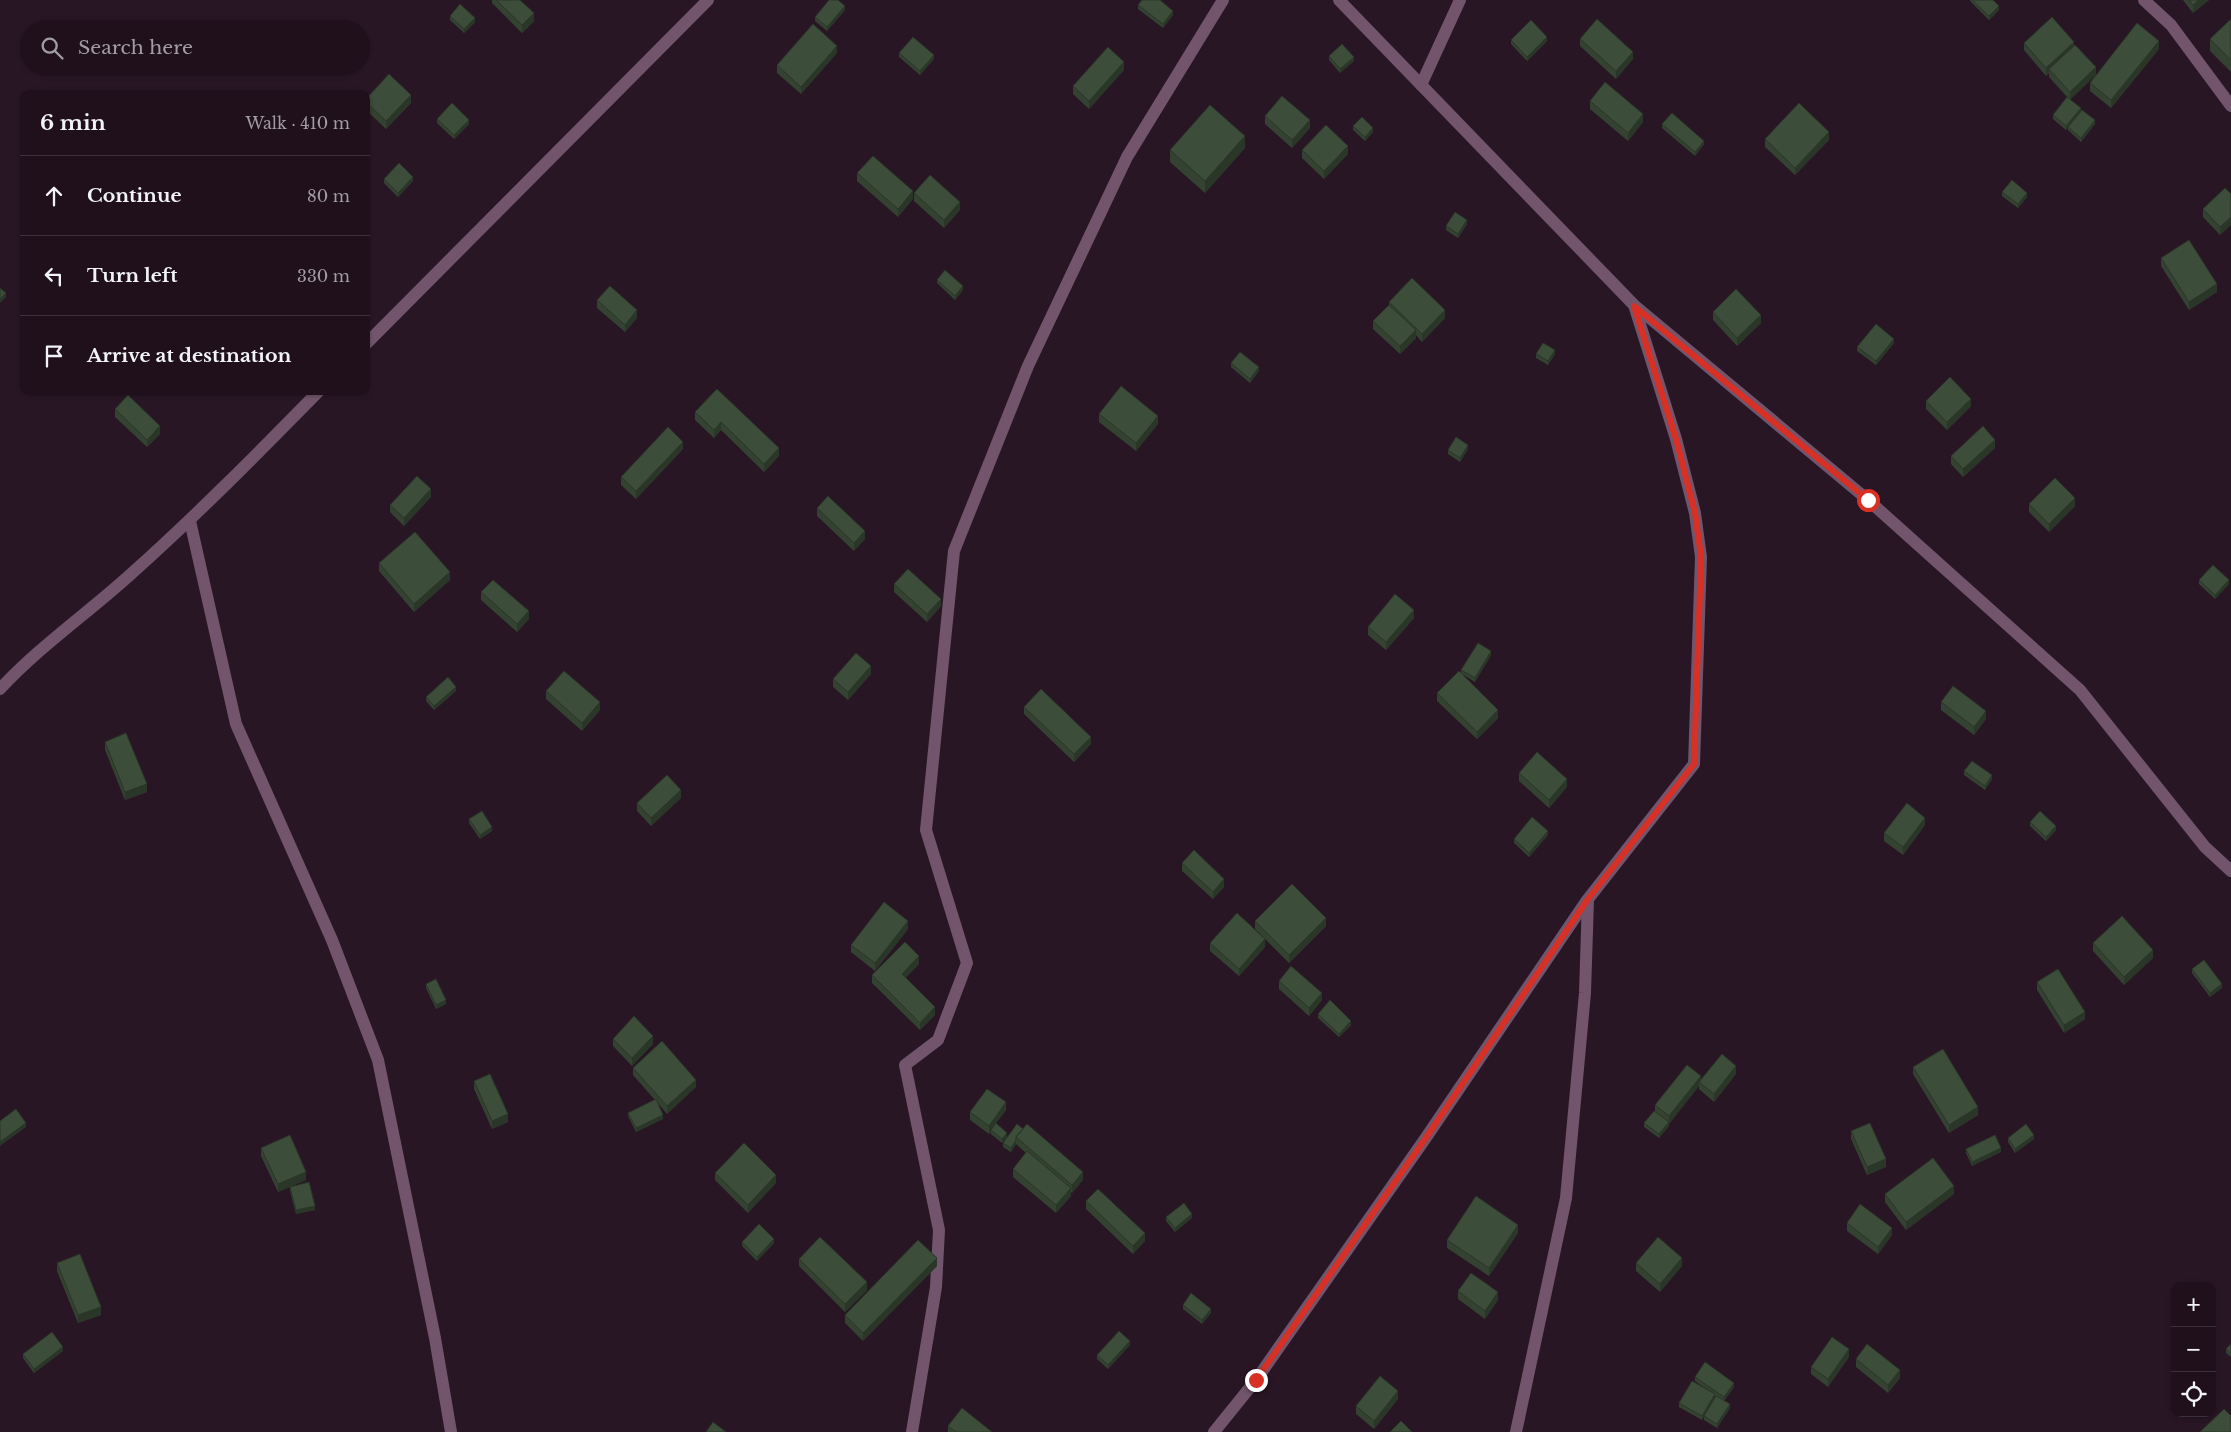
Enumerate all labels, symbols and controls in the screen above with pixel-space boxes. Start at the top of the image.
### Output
search box [20,20,370,75]
icon: search [38,34,66,62]
text: Search here [78,36,193,59]
text: 6 min [40,110,106,136]
text: Walk · 410 m [245,113,350,133]
icon: ahead [40,182,68,210]
text: Continue [87,184,182,207]
text: 80 m [307,186,350,206]
icon: left [40,262,68,290]
text: Turn left [87,264,178,287]
text: 330 m [297,266,350,286]
icon: arrive [40,342,68,370]
text: Arrive at destination [87,344,291,367]
route start [1857,489,1880,512]
map controls [2171,1282,2216,1417]
button: + [2171,1282,2216,1327]
button: − [2171,1327,2216,1372]
route end [1245,1369,1268,1392]
button: locate [2171,1372,2216,1417]

